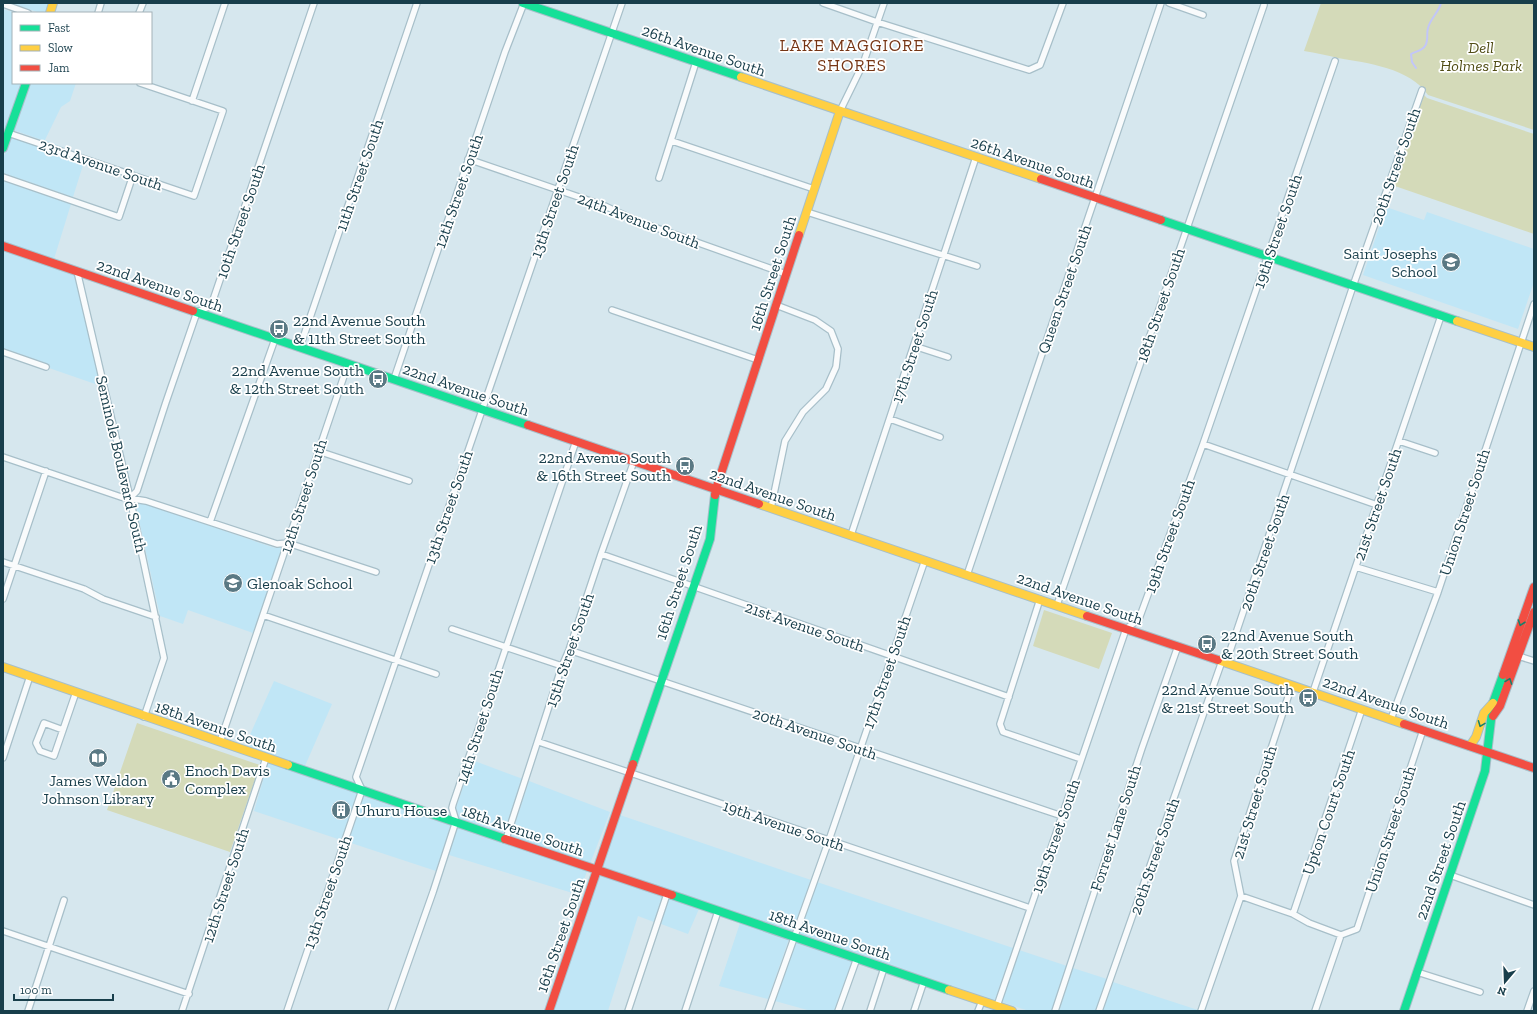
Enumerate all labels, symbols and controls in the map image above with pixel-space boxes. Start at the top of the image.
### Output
legend [12,12,152,84]
street label: 26th Avenue South [639,20,768,81]
text: Fast [48,21,71,35]
district label: LAKE MAGGIORE SHORES [779,35,925,75]
park label: Dell Holmes Park [1440,38,1522,75]
text: Slow [48,41,74,55]
text: Jam [48,61,70,75]
street label: 20th Street South [1367,105,1424,227]
street label: 11th Street South [331,117,388,234]
street label: 12th Street South [430,132,487,251]
street label: 26th Avenue South [968,132,1097,193]
street label: 23rd Avenue South [36,134,165,195]
street label: 13th Street South [526,142,583,260]
street label: 10th Street South [212,161,269,281]
street label: 19th Street South [1249,172,1306,291]
street label: 24th Avenue South [575,188,703,253]
street label: 16th Street South [745,213,800,333]
street label: Queen Street South [1034,222,1095,356]
place label: Saint Josephs School [1343,244,1437,281]
street label: 18th Street South [1132,246,1189,365]
school or university icon: Saint Josephs School [1440,251,1462,273]
street label: 22nd Avenue South [94,255,226,316]
street label: 17th Street South [887,287,942,405]
place label: 22nd Avenue South & 11th Street South [293,311,426,348]
bus stop icon: 22nd Avenue South & 11th Street South [268,318,290,340]
street label: 22nd Avenue South [400,359,532,420]
place label: 22nd Avenue South & 12th Street South [230,361,364,398]
bus stop icon: 22nd Avenue South & 12th Street South [367,368,389,390]
street label: Seminole Boulevard South [92,374,151,555]
street label: 12th Street South [276,437,331,556]
street label: 21st Street South [1349,446,1406,563]
street label: Union Street South [1435,446,1494,578]
street label: 13th Street South [420,448,477,566]
place label: 22nd Avenue South & 16th Street South [536,448,671,485]
bus stop icon: 22nd Avenue South & 16th Street South [674,455,696,477]
street label: 22nd Avenue South [707,464,839,525]
street label: 19th Street South [1140,477,1199,596]
street label: 20th Street South [1236,491,1293,613]
street label: 16th Street South [651,522,706,642]
street label: 22nd Avenue South [1014,568,1146,629]
school or university icon: Glenoak School [222,572,244,594]
place label: Glenoak School [247,574,352,593]
street label: 15th Street South [541,591,598,710]
street label: 21st Avenue South [742,597,867,656]
street label: 17th Street South [858,613,915,731]
one-way arrow [1518,620,1526,627]
place label: 22nd Avenue South & 20th Street South [1221,626,1359,663]
bus stop icon: 22nd Avenue South & 20th Street South [1196,633,1218,655]
street label: 14th Street South [452,666,507,786]
street label: 22nd Avenue South [1320,672,1452,733]
one-way arrow [1505,678,1513,685]
place label: 22nd Avenue South & 21st Street South [1161,680,1294,717]
bus stop icon: 22nd Avenue South & 21st Street South [1297,687,1319,709]
street label: 18th Avenue South [152,697,279,756]
street label: 20th Avenue South [750,703,880,764]
one-way arrow [1477,720,1485,727]
street label: 21st Street South [1228,743,1281,861]
library icon: James Weldon Johnson Library [87,747,109,769]
street label: Upton Court South [1298,747,1359,877]
place label: Enoch Davis Complex [185,761,270,798]
street label: Forrest Lane South [1086,763,1145,894]
street label: Union Street South [1361,763,1420,895]
public building icon: Enoch Davis Complex [160,768,182,790]
place label: James Weldon Johnson Library [42,771,155,808]
street label: 19th Street South [1027,777,1084,896]
street label: 20th Street South [1126,795,1183,917]
street label: 19th Avenue South [720,796,847,855]
street label: 22nd Street South [1411,798,1470,922]
building icon: Uhuru House [330,799,352,821]
place label: Uhuru House [355,801,447,820]
street label: 18th Avenue South [459,801,586,860]
street label: 12th Street South [198,826,253,945]
street label: 13th Street South [299,833,356,951]
street label: 16th Street South [532,876,589,995]
street label: 18th Avenue South [766,905,893,964]
north arrow [1485,962,1525,1002]
scale bar [14,976,113,1002]
text: 100 m [20,983,52,997]
text: N [1495,983,1508,998]

